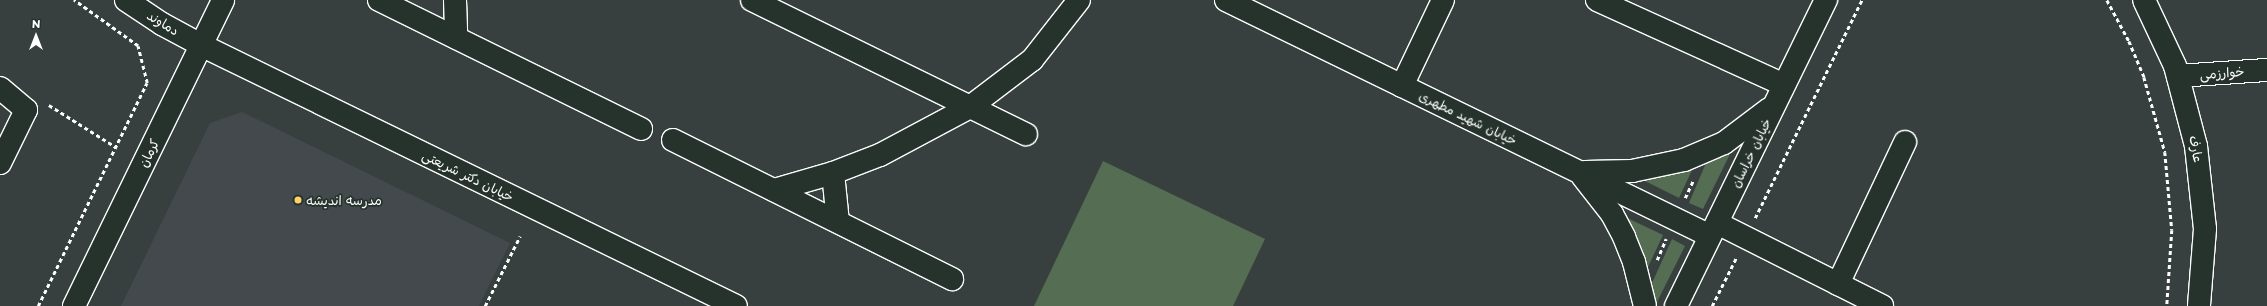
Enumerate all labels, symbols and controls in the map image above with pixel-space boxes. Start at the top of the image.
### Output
street label: دماوند [144,7,182,39]
text: N [32,15,40,32]
north arrow [16,16,56,56]
street label: خوارزمی [2199,64,2245,82]
street label: خیابان شهید مطهری [1417,88,1519,148]
street label: خیابان خراسان [1728,116,1774,190]
street label: عارف [2186,134,2206,164]
street label: کرمان [135,136,163,170]
street label: خیابان دکتر شریعتی [420,147,516,205]
place label: مدرسه اندیشه [306,192,382,208]
marker: مدرسه اندیشه [293,195,303,205]

